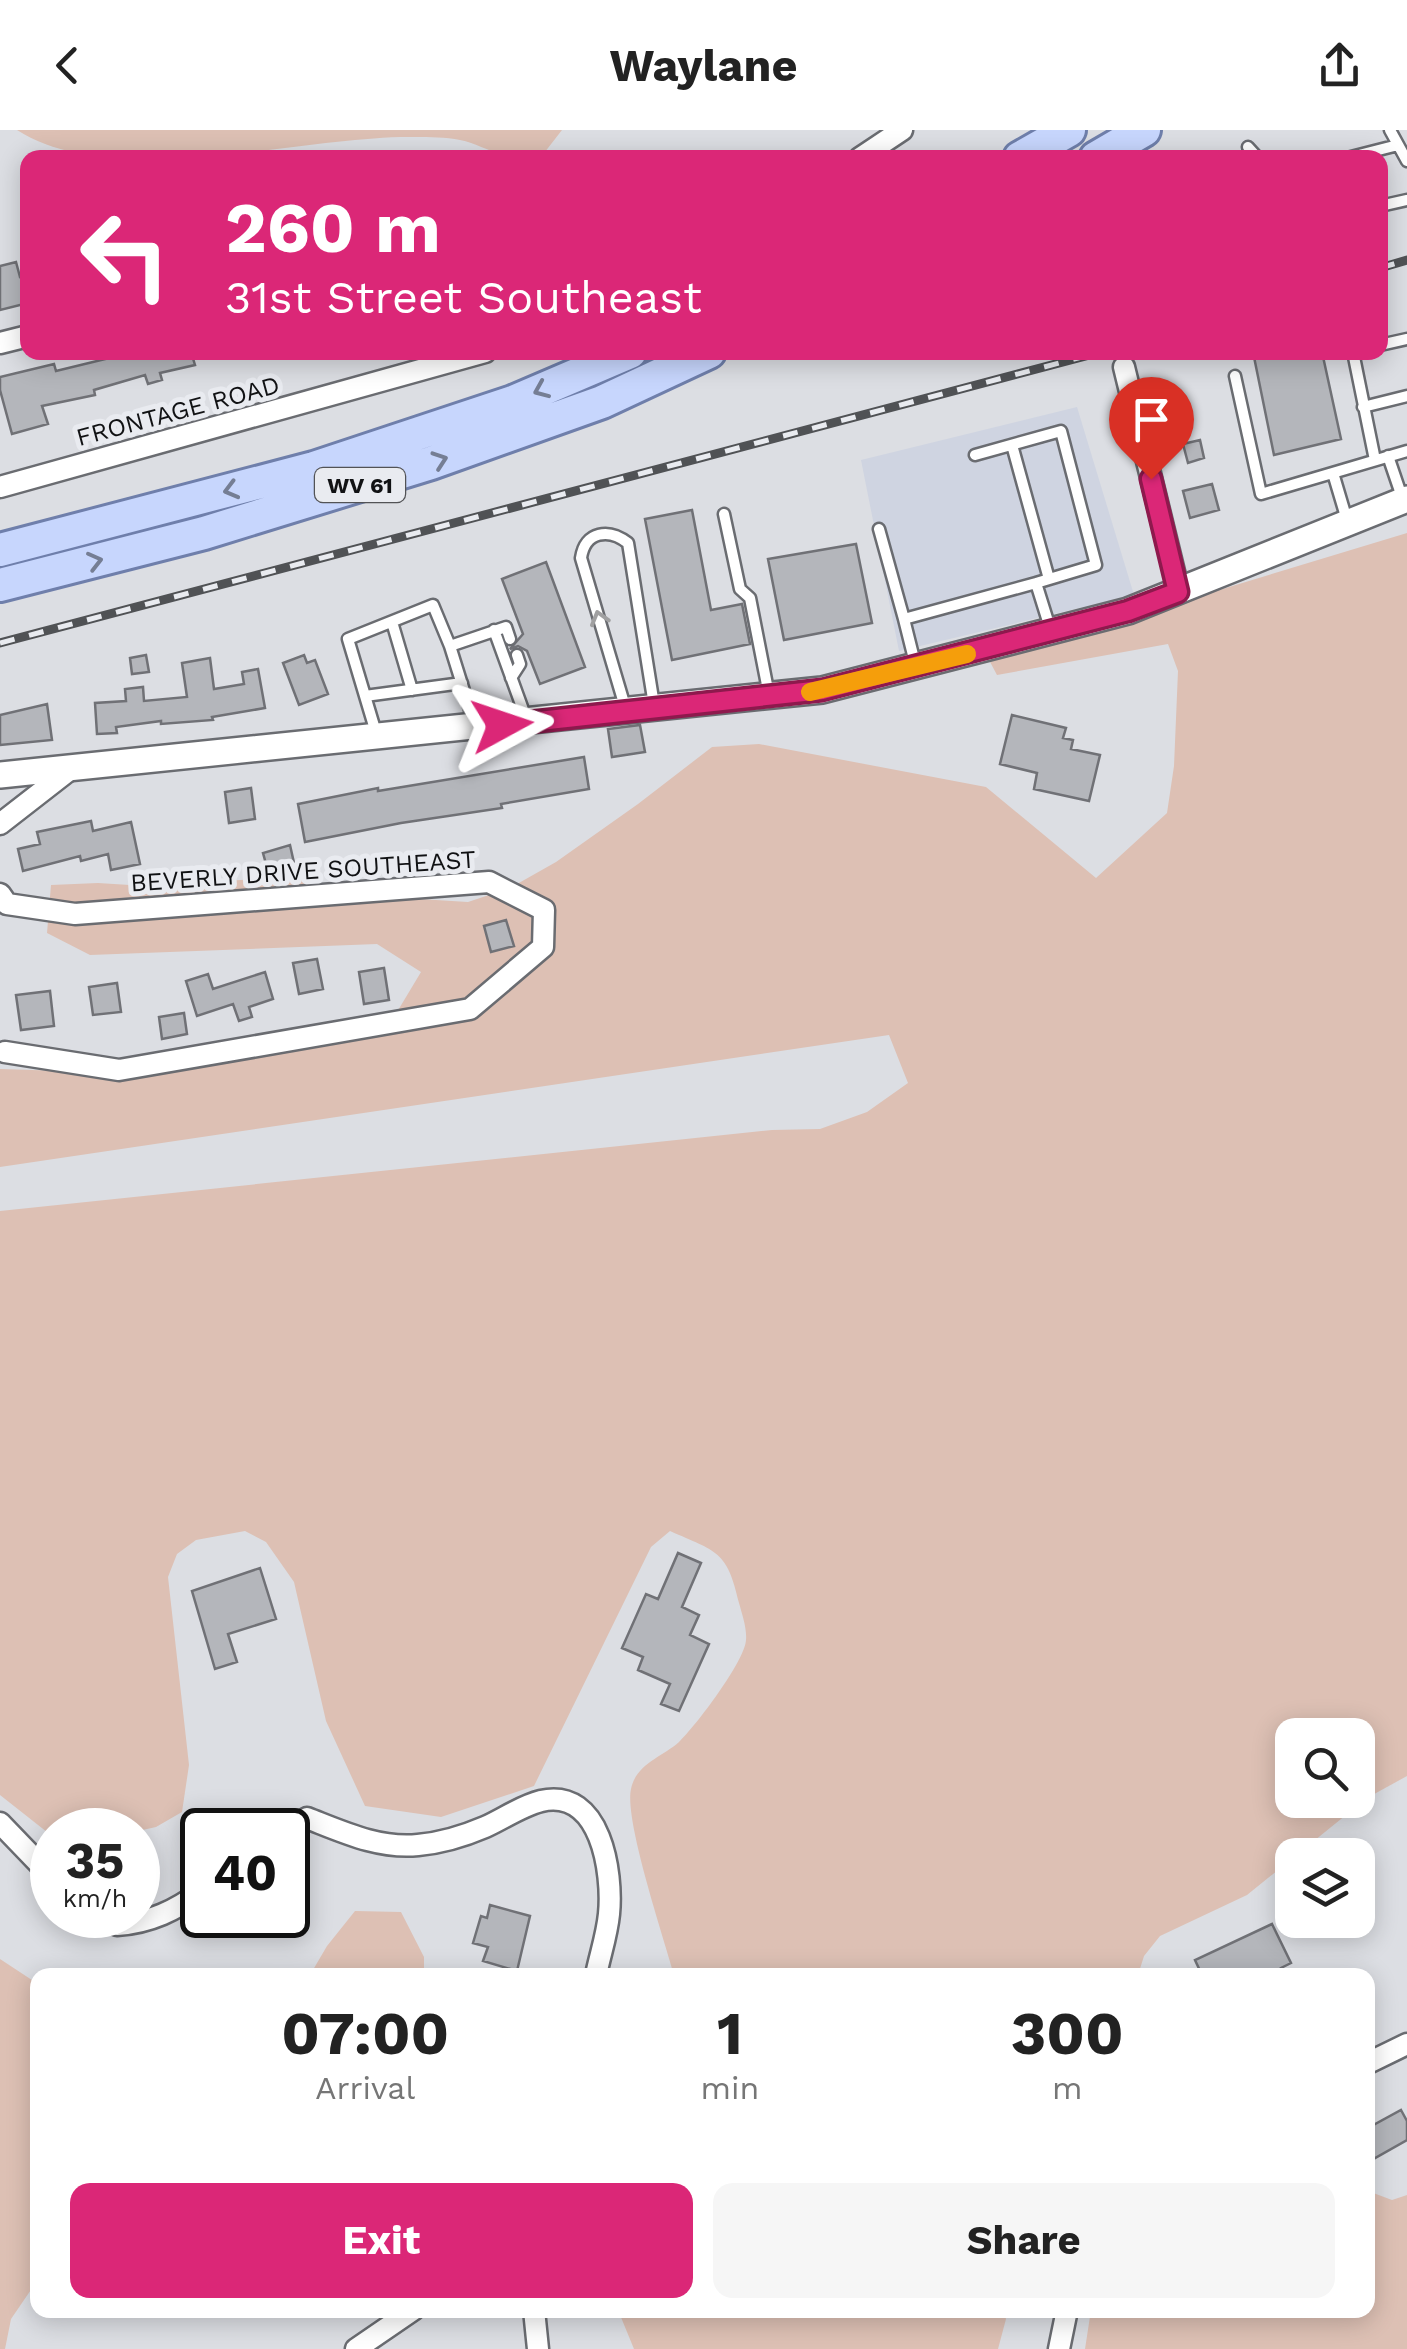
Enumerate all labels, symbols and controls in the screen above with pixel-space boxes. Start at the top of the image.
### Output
icon: back [40,38,95,93]
icon: share [1312,38,1367,93]
text: Waylane [609,39,798,92]
text: 260 m [225,187,441,269]
icon: left [60,190,190,320]
text: 31st Street Southeast [225,271,702,324]
street label: FRONTAGE ROAD [73,370,283,452]
pin [1109,377,1194,480]
one-way arrow [533,378,551,398]
icon: arrive [1124,392,1179,447]
one-way arrow [430,451,447,472]
road number: WV 61 [315,468,405,502]
one-way arrow [223,478,240,499]
one-way arrow [86,552,103,573]
one-way arrow [590,610,611,627]
position arrow [450,673,554,777]
street label: BEVERLY DRIVE SOUTHEAST [129,844,477,898]
map controls [1275,1718,1375,1938]
button: search [1275,1718,1375,1818]
speed limit sign: 40 [180,1808,310,1938]
text: 35 [66,1831,124,1890]
button: layers [1275,1838,1375,1938]
text: km/h [63,1884,127,1913]
text: 07:00 [281,1998,449,2069]
text: 1 [717,1998,743,2069]
text: 300 [1011,1998,1124,2069]
text: Arrival [315,2069,415,2107]
text: min [701,2069,759,2107]
text: m [1052,2069,1082,2107]
button: Exit [70,2183,693,2298]
button: Share [713,2183,1335,2298]

